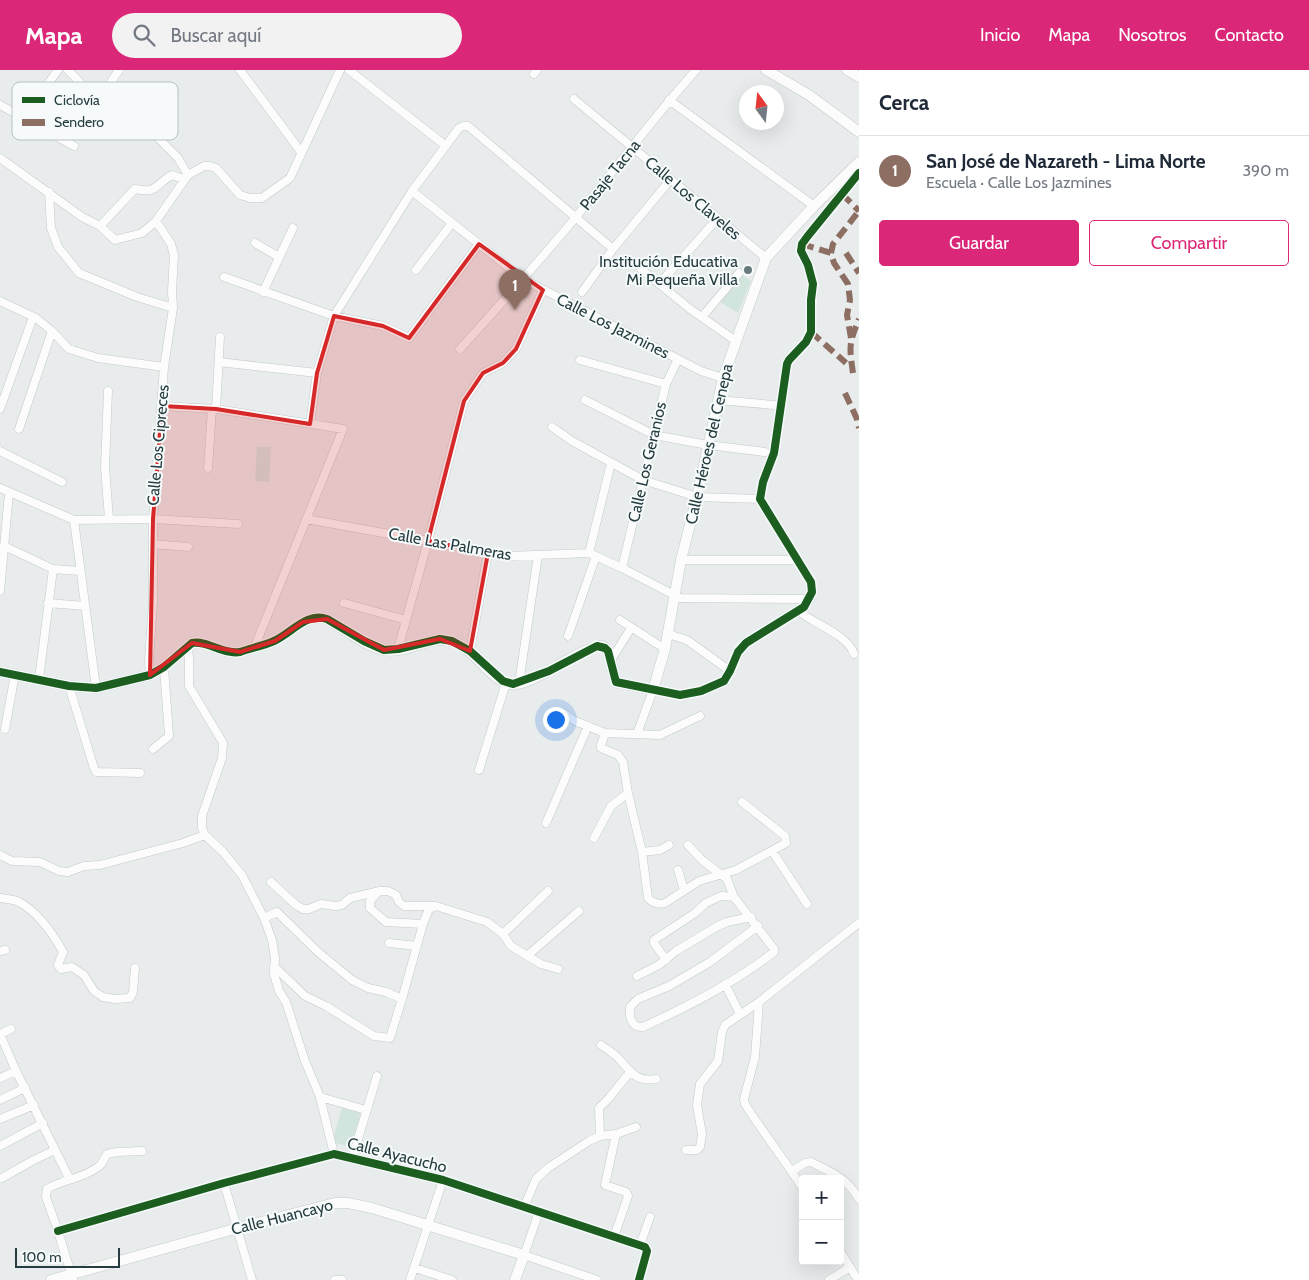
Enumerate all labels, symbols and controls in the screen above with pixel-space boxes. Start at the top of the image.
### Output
search box [112,13,462,58]
text: Mapa [25,21,82,50]
icon: search [130,21,158,49]
text: Buscar aquí [170,24,261,47]
text: Inicio [980,24,1020,46]
text: Mapa [1048,24,1090,46]
text: Nosotros [1118,24,1187,46]
text: Contacto [1215,24,1284,46]
legend [12,82,178,140]
north arrow [739,85,784,130]
text: Cerca [879,90,929,115]
text: Ciclovía [54,91,100,109]
text: Sendero [54,113,104,131]
street label: Pasaje Tacna [576,136,644,214]
text: San José de Nazareth - Lima Norte [926,150,1206,173]
street label: Calle Los Claveles [641,152,745,244]
text: 1 [892,161,898,180]
text: 390 m [1242,161,1289,180]
text: Escuela · Calle Los Jazmines [926,173,1112,192]
button: Guardar [879,220,1079,266]
button: Compartir [1089,220,1289,266]
place label: Institución Educativa Mi Pequeña Villa [599,252,738,289]
marker: Institución Educativa Mi Pequeña Villa [742,264,754,276]
pin: 1 [499,269,531,310]
street label: Calle Los Jazmines [553,289,673,363]
street label: Calle Héroes del Cenepa [681,362,737,526]
street label: Calle Los Cipreces [143,383,173,506]
street label: Calle Los Geranios [624,400,670,524]
street label: Calle Las Palmeras [387,524,513,564]
your location [543,707,569,733]
street label: Calle Ayacucho [345,1133,449,1177]
map controls [799,1175,844,1265]
button: + [799,1175,844,1220]
street label: Calle Huancayo [229,1195,335,1239]
button: − [799,1220,844,1265]
scale bar [15,1245,120,1268]
text: 100 m [22,1248,62,1266]

